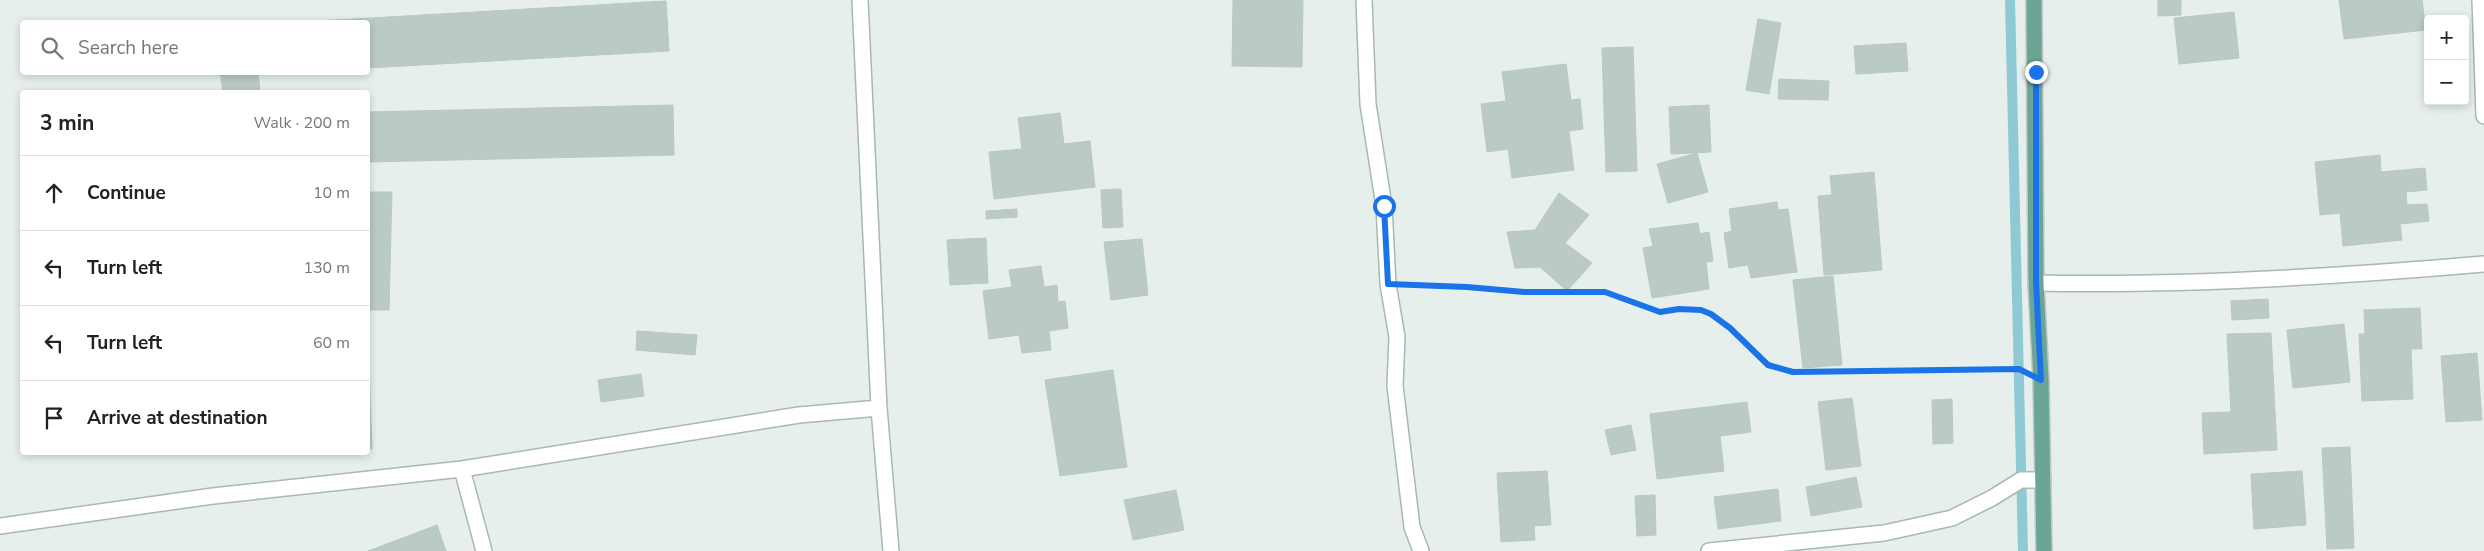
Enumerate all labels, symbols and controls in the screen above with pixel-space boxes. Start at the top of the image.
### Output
map controls [2424,15,2469,105]
button: + [2424,15,2469,60]
search box [20,20,370,75]
icon: search [38,34,66,62]
text: Search here [78,35,179,61]
button: − [2424,60,2469,105]
route end [2025,61,2048,84]
text: 3 min [40,109,94,137]
text: Walk · 200 m [254,112,350,134]
icon: ahead [40,179,68,207]
text: Continue [87,180,166,206]
text: 10 m [313,182,350,204]
route start [1373,195,1396,218]
icon: left [40,254,68,282]
text: Turn left [87,255,162,281]
text: 130 m [303,257,350,279]
icon: left [40,329,68,357]
text: Turn left [87,330,162,356]
text: 60 m [313,332,350,354]
icon: arrive [40,404,68,432]
text: Arrive at destination [87,405,268,431]

